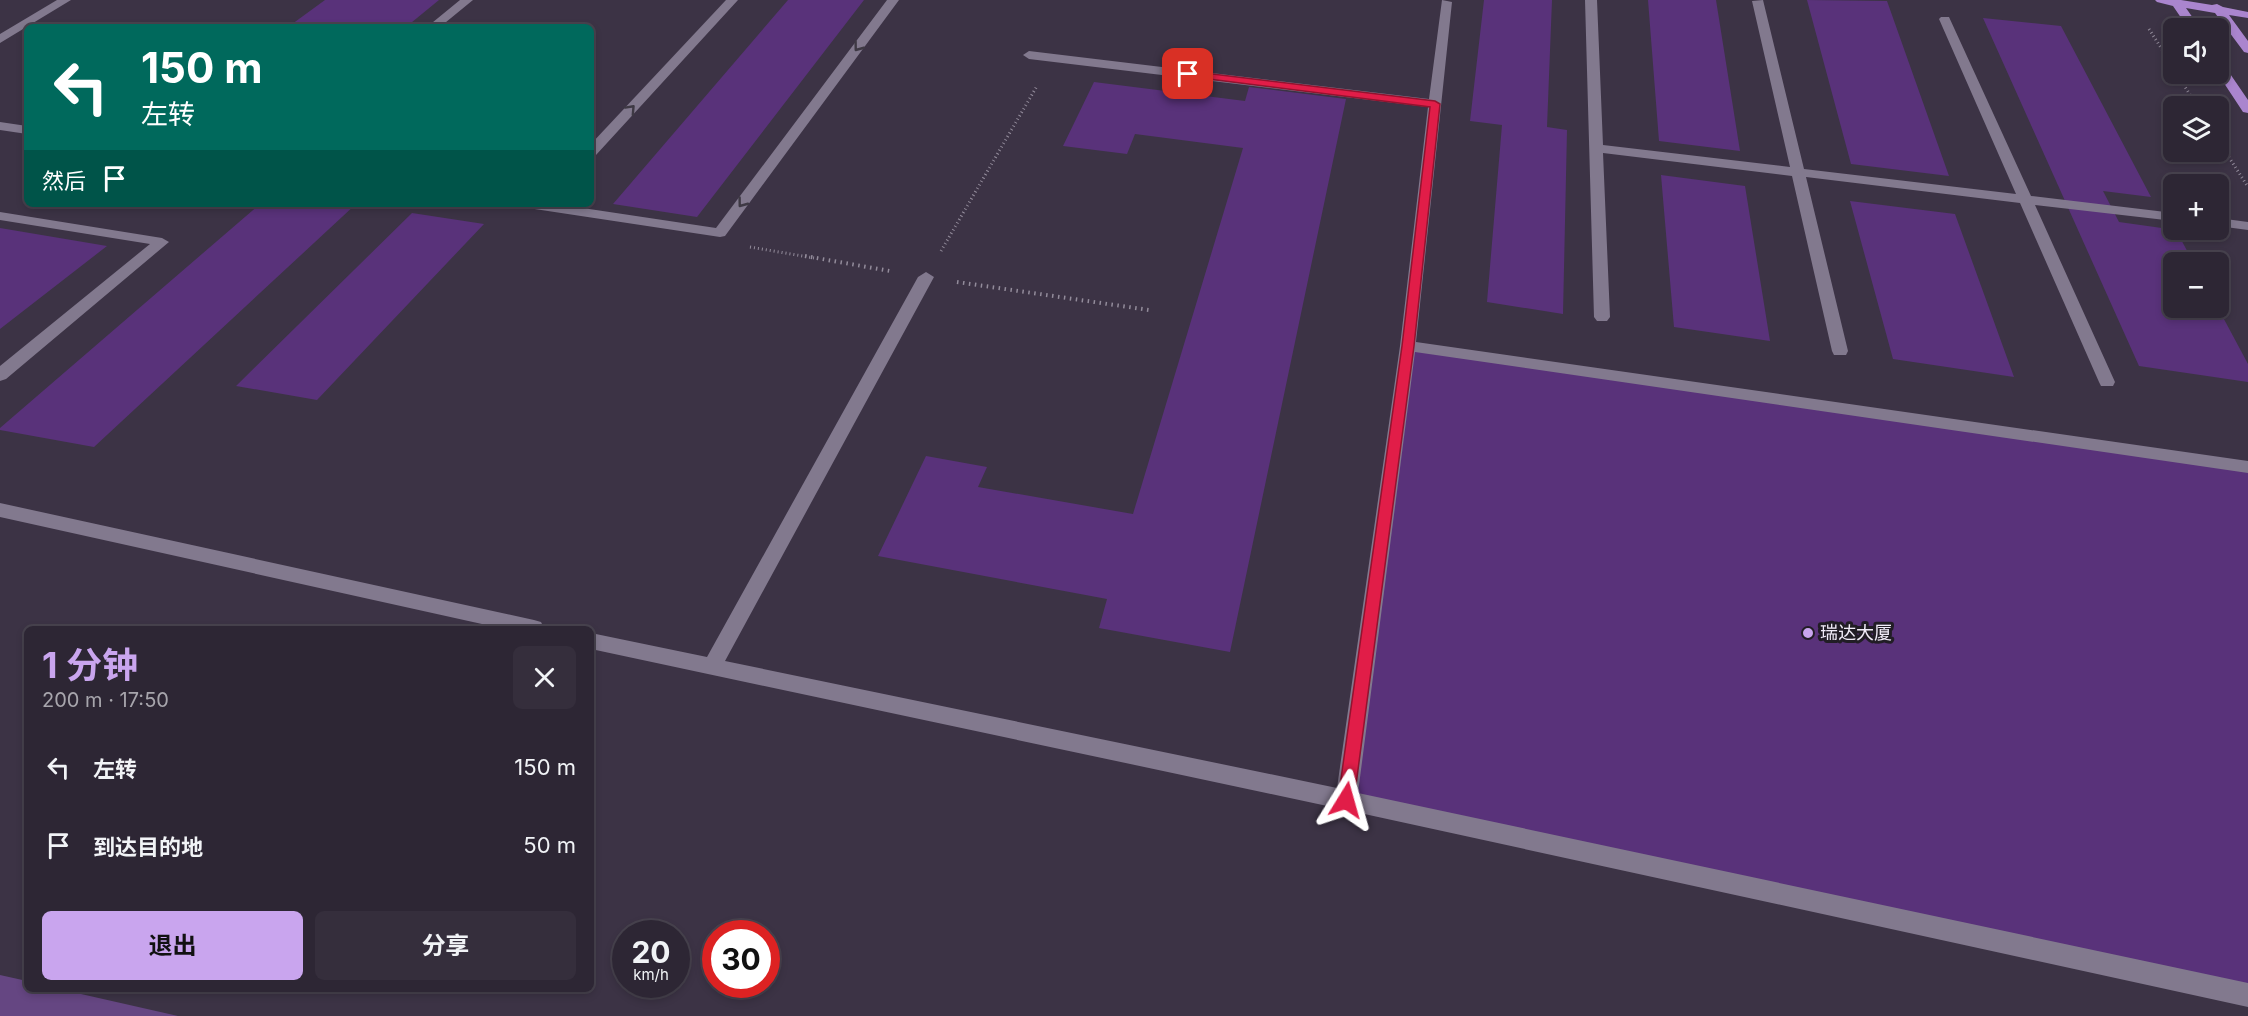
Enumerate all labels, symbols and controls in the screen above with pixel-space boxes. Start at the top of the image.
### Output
map controls [2163,18,2229,318]
button: sound [2163,18,2229,84]
one-way arrow [855,40,866,51]
text: 150 m [141,42,263,93]
icon: left [42,48,120,126]
pin [1162,48,1213,99]
icon: arrive [1171,57,1204,90]
button: layers [2163,96,2229,162]
text: 左转 [141,98,195,131]
one-way arrow [624,106,635,116]
icon: arrive [98,162,131,195]
text: 然后 [42,168,86,194]
button: + [2163,174,2229,240]
one-way arrow [738,197,749,208]
button: − [2163,252,2229,318]
place label: 瑞达大厦 [1820,622,1892,643]
marker: 瑞达大厦 [1801,626,1815,640]
text: 1 分钟 [42,643,138,687]
button: close [513,646,576,709]
text: 200 m · 17:50 [42,688,169,712]
icon: left [42,751,75,784]
text: 150 m [514,754,576,780]
text: 左转 [93,756,137,782]
position arrow [1314,768,1378,832]
icon: arrive [42,829,75,862]
text: 50 m [523,832,576,858]
text: 到达目的地 [93,834,203,860]
button: 退出 [42,911,303,980]
button: 分享 [315,911,576,980]
speed limit sign: 30 [702,920,780,998]
text: 20 [631,934,671,970]
text: km/h [633,965,669,984]

